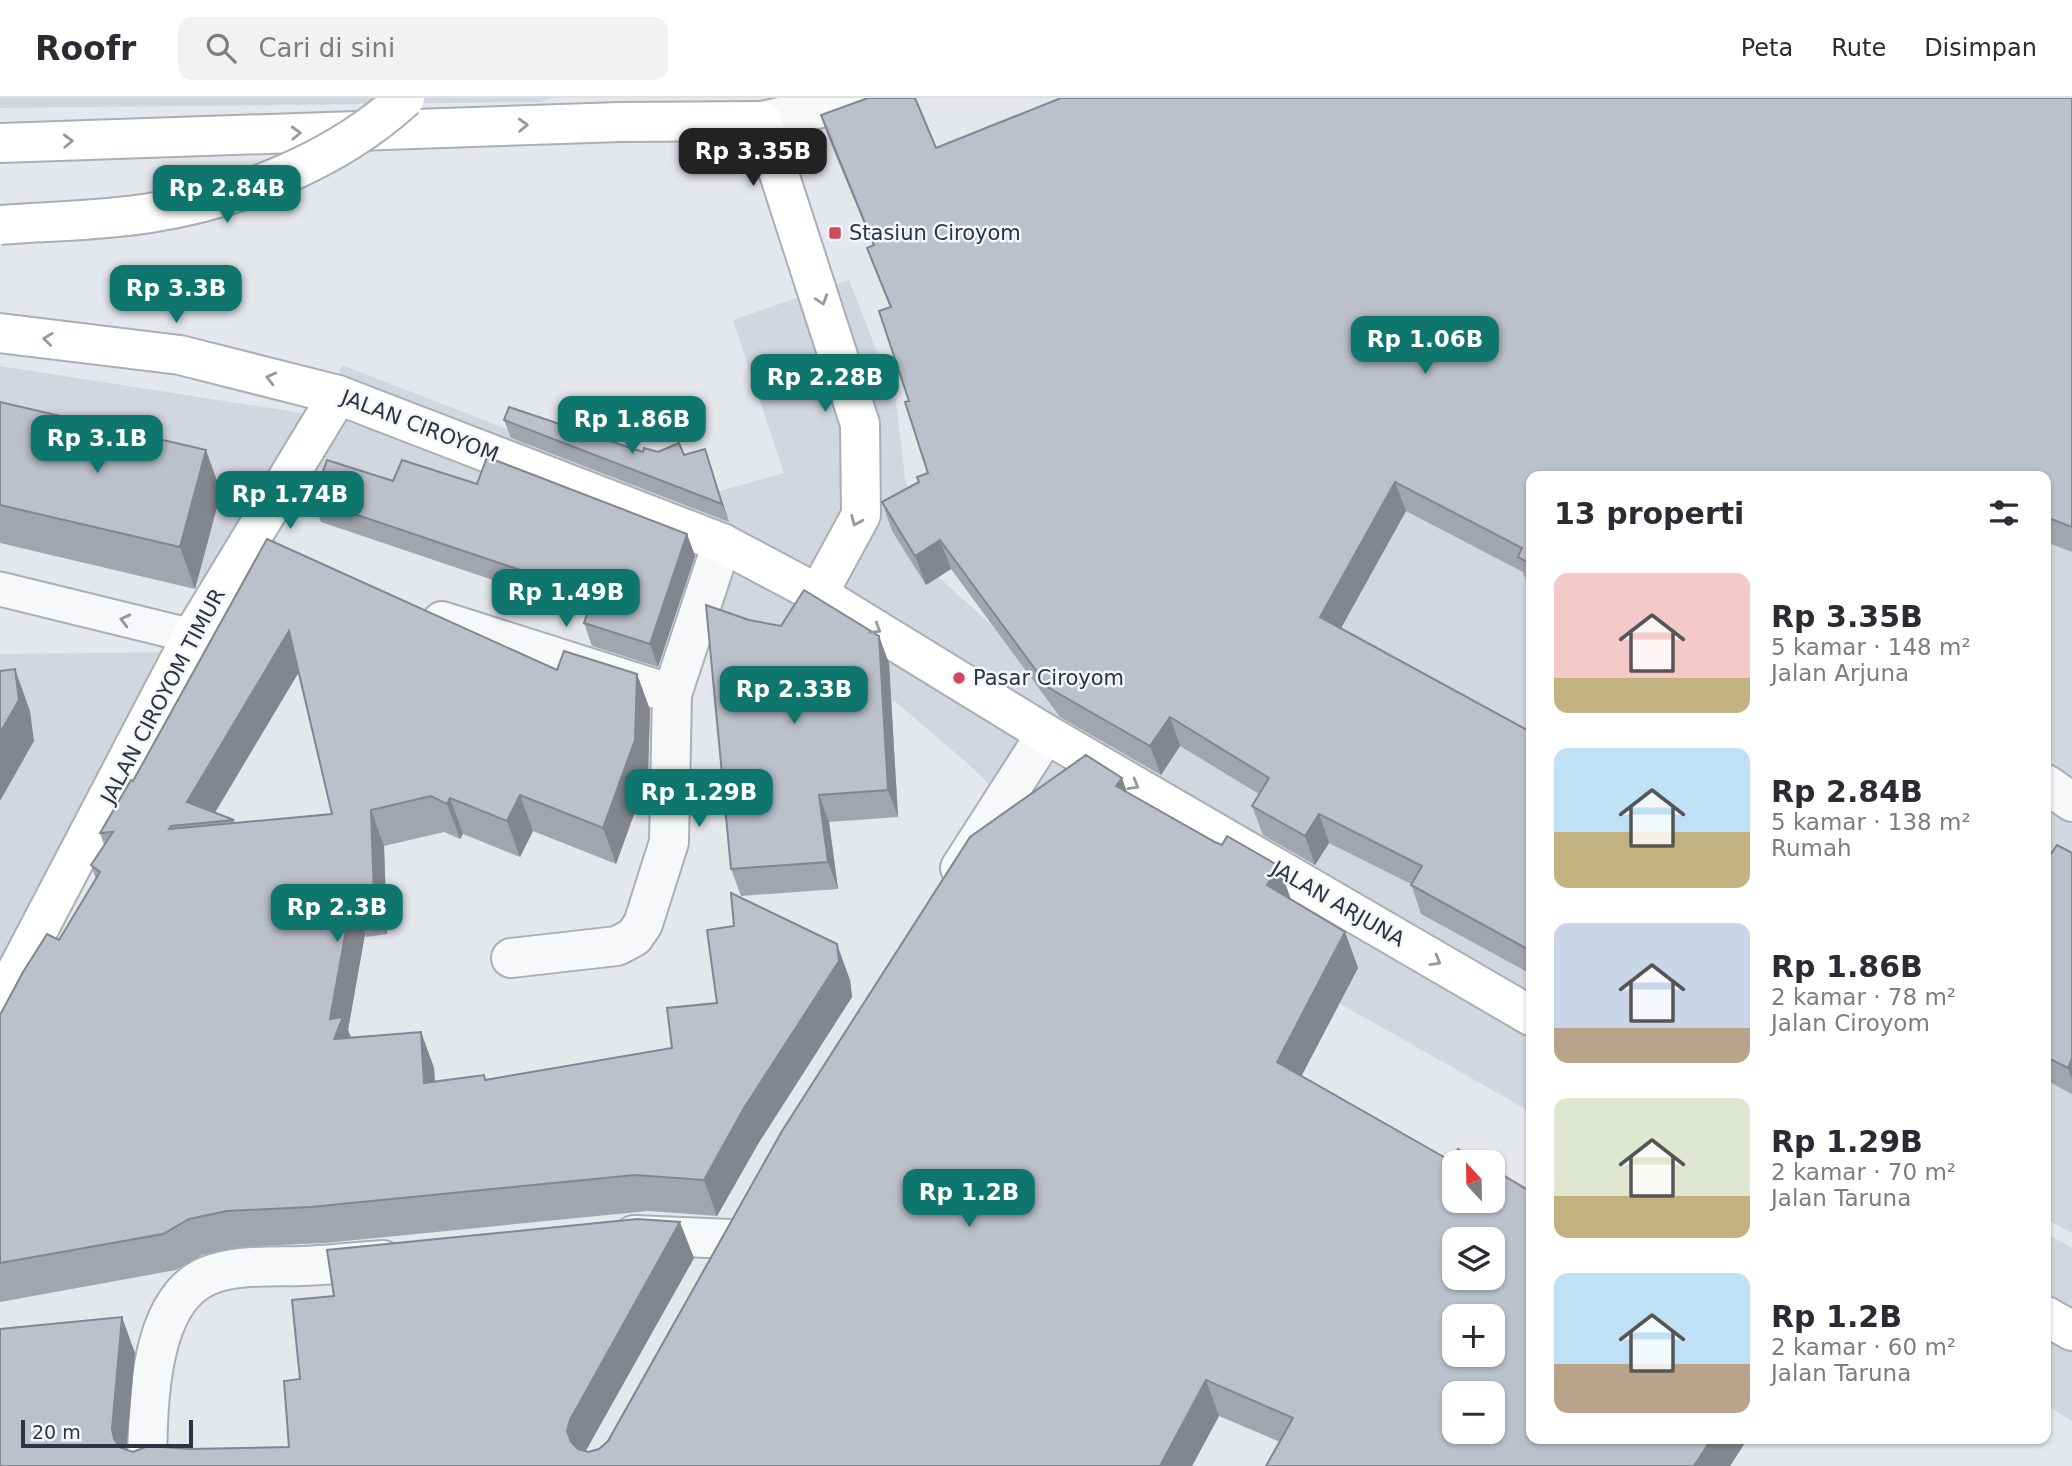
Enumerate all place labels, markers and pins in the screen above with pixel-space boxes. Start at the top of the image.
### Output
pin: Rp 3.35B [681,129,825,188]
pin: Rp 2.84B [155,166,299,225]
place label: Stasiun Ciroyom [849,221,1021,245]
marker: Stasiun Ciroyom [827,225,843,241]
pin: Rp 3.3B [111,266,241,325]
pin: Rp 1.06B [1353,316,1497,376]
pin: Rp 2.28B [753,354,897,414]
pin: Rp 1.86B [560,396,704,456]
pin: Rp 3.1B [32,416,162,475]
pin: Rp 1.74B [218,472,362,531]
pin: Rp 1.49B [494,570,638,629]
pin: Rp 2.33B [722,666,866,726]
place label: Pasar Ciroyom [973,666,1124,690]
marker: Pasar Ciroyom [951,670,967,686]
pin: Rp 1.29B [627,770,771,829]
pin: Rp 2.3B [272,884,402,944]
pin: Rp 1.2B [904,1170,1034,1229]

